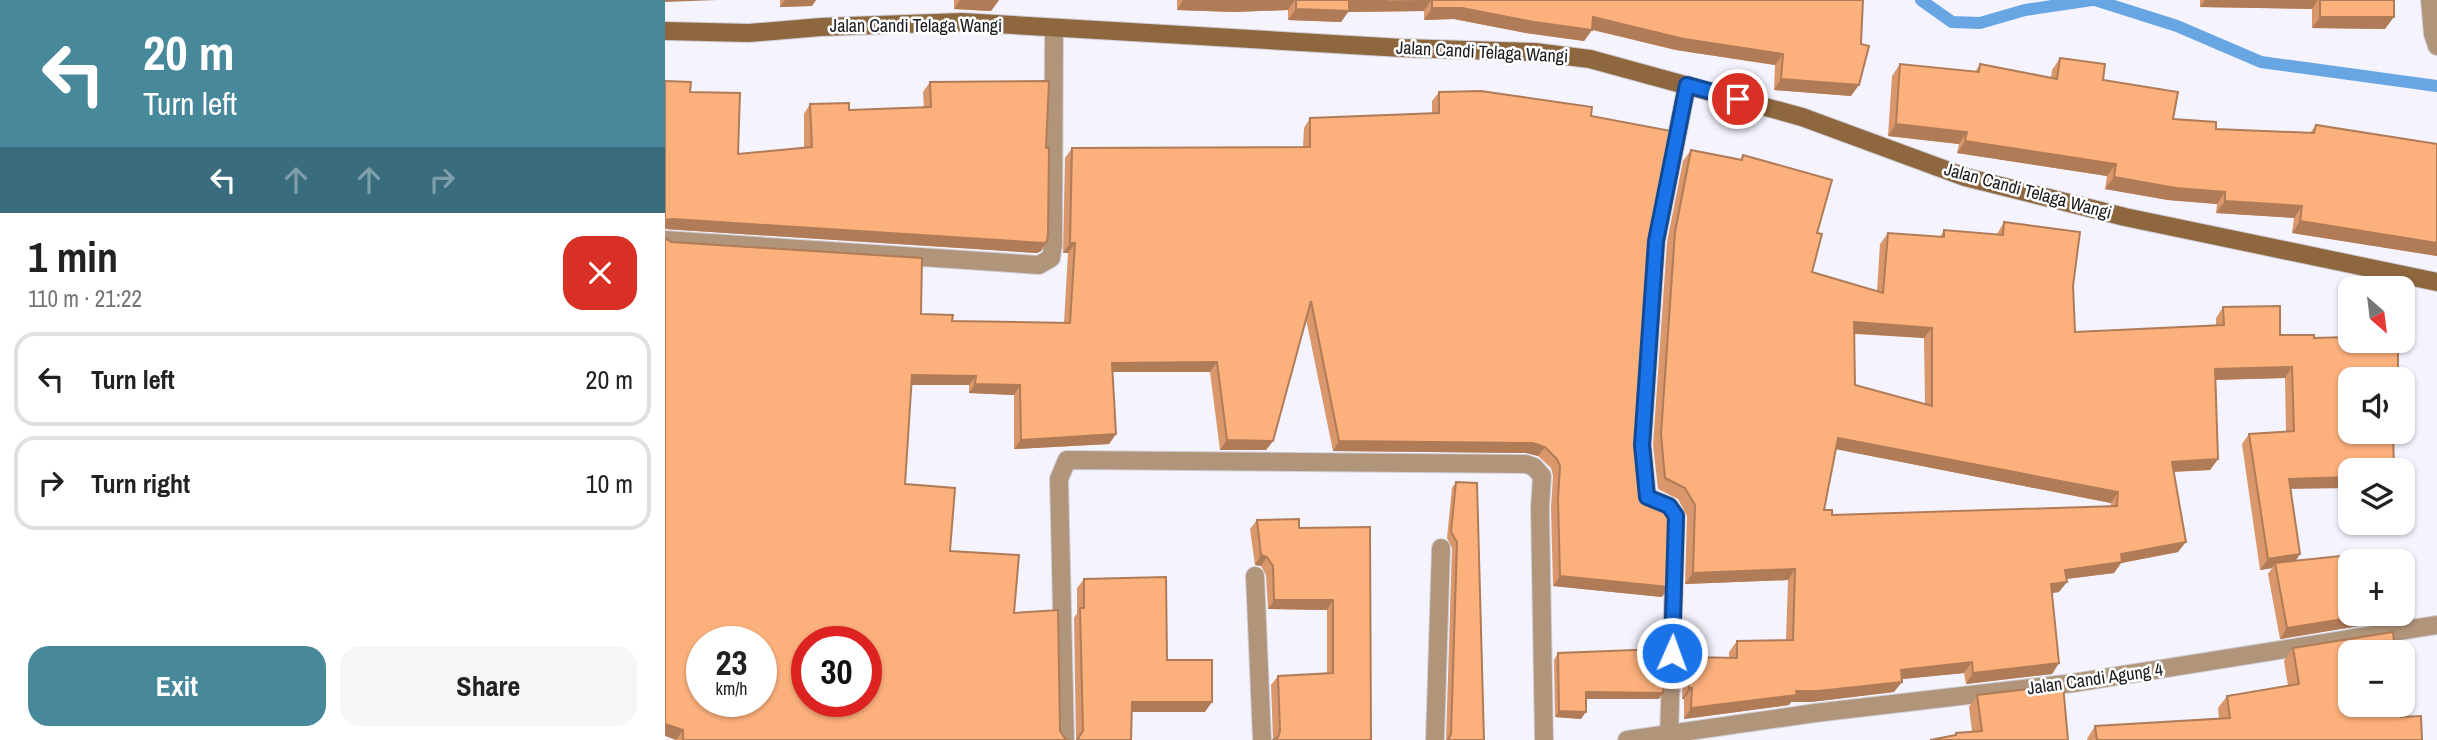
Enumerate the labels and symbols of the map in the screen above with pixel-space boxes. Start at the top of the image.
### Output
street label: Jalan Candi Telaga Wangi [830,13,1002,38]
street label: Jalan Candi Telaga Wangi [1395,35,1569,68]
pin [1708,69,1768,129]
street label: Jalan Candi Telaga Wangi [1942,156,2115,225]
north arrow [2338,276,2415,354]
position arrow [1635,616,1709,690]
speed limit sign: 30 [791,626,882,717]
street label: Jalan Candi Agung 4 [2025,657,2165,700]

